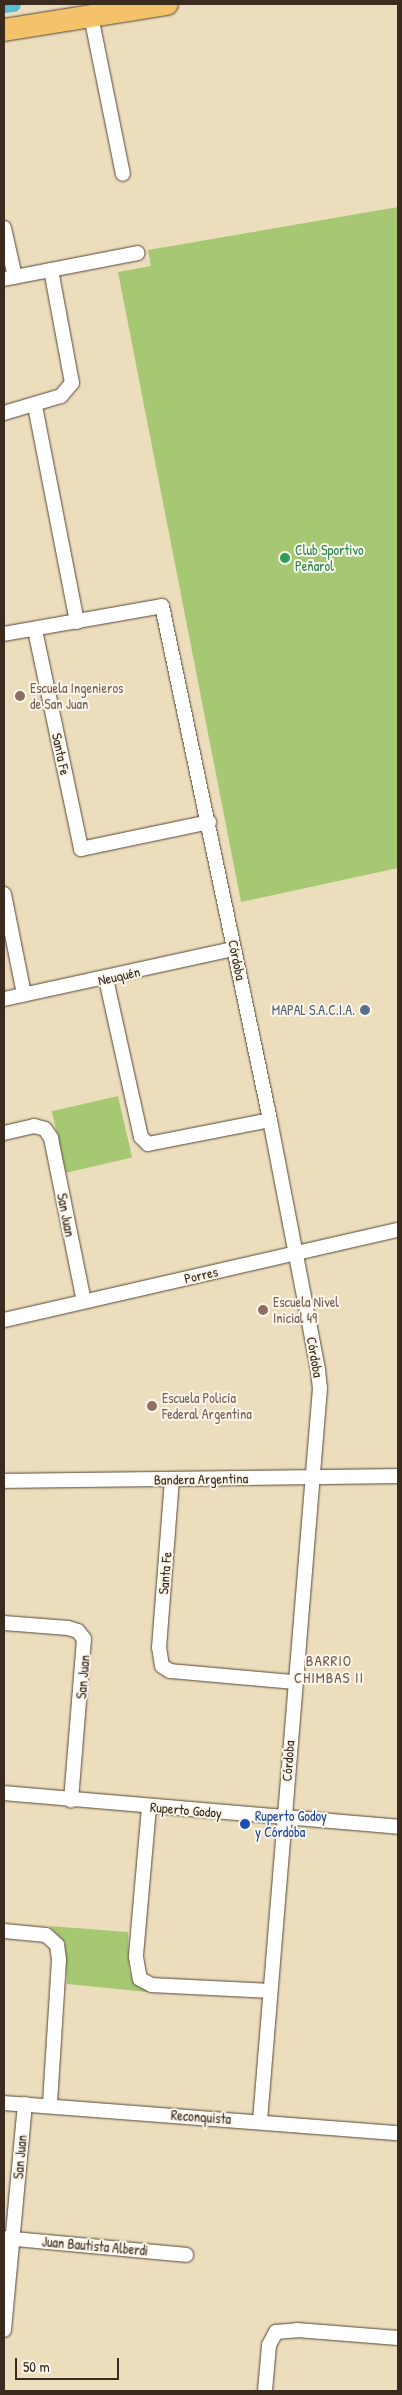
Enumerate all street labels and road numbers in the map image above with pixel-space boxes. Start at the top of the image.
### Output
street label: Santa Fe [48,731,74,777]
street label: Córdoba [225,938,249,982]
street label: Neuquén [96,963,142,989]
street label: San Juan [54,1192,78,1238]
street label: Porres [182,1263,220,1287]
street label: Córdoba [303,1335,327,1379]
street label: Bandera Argentina [154,1470,248,1488]
street label: Santa Fe [155,1551,175,1595]
street label: San Juan [73,1654,93,1700]
street label: Córdoba [278,1740,298,1782]
street label: Ruperto Godoy [149,1798,223,1822]
street label: Reconquista [170,2107,232,2127]
street label: San Juan [10,2134,30,2180]
street label: Juan Bautista Alberdi [41,2233,149,2259]

